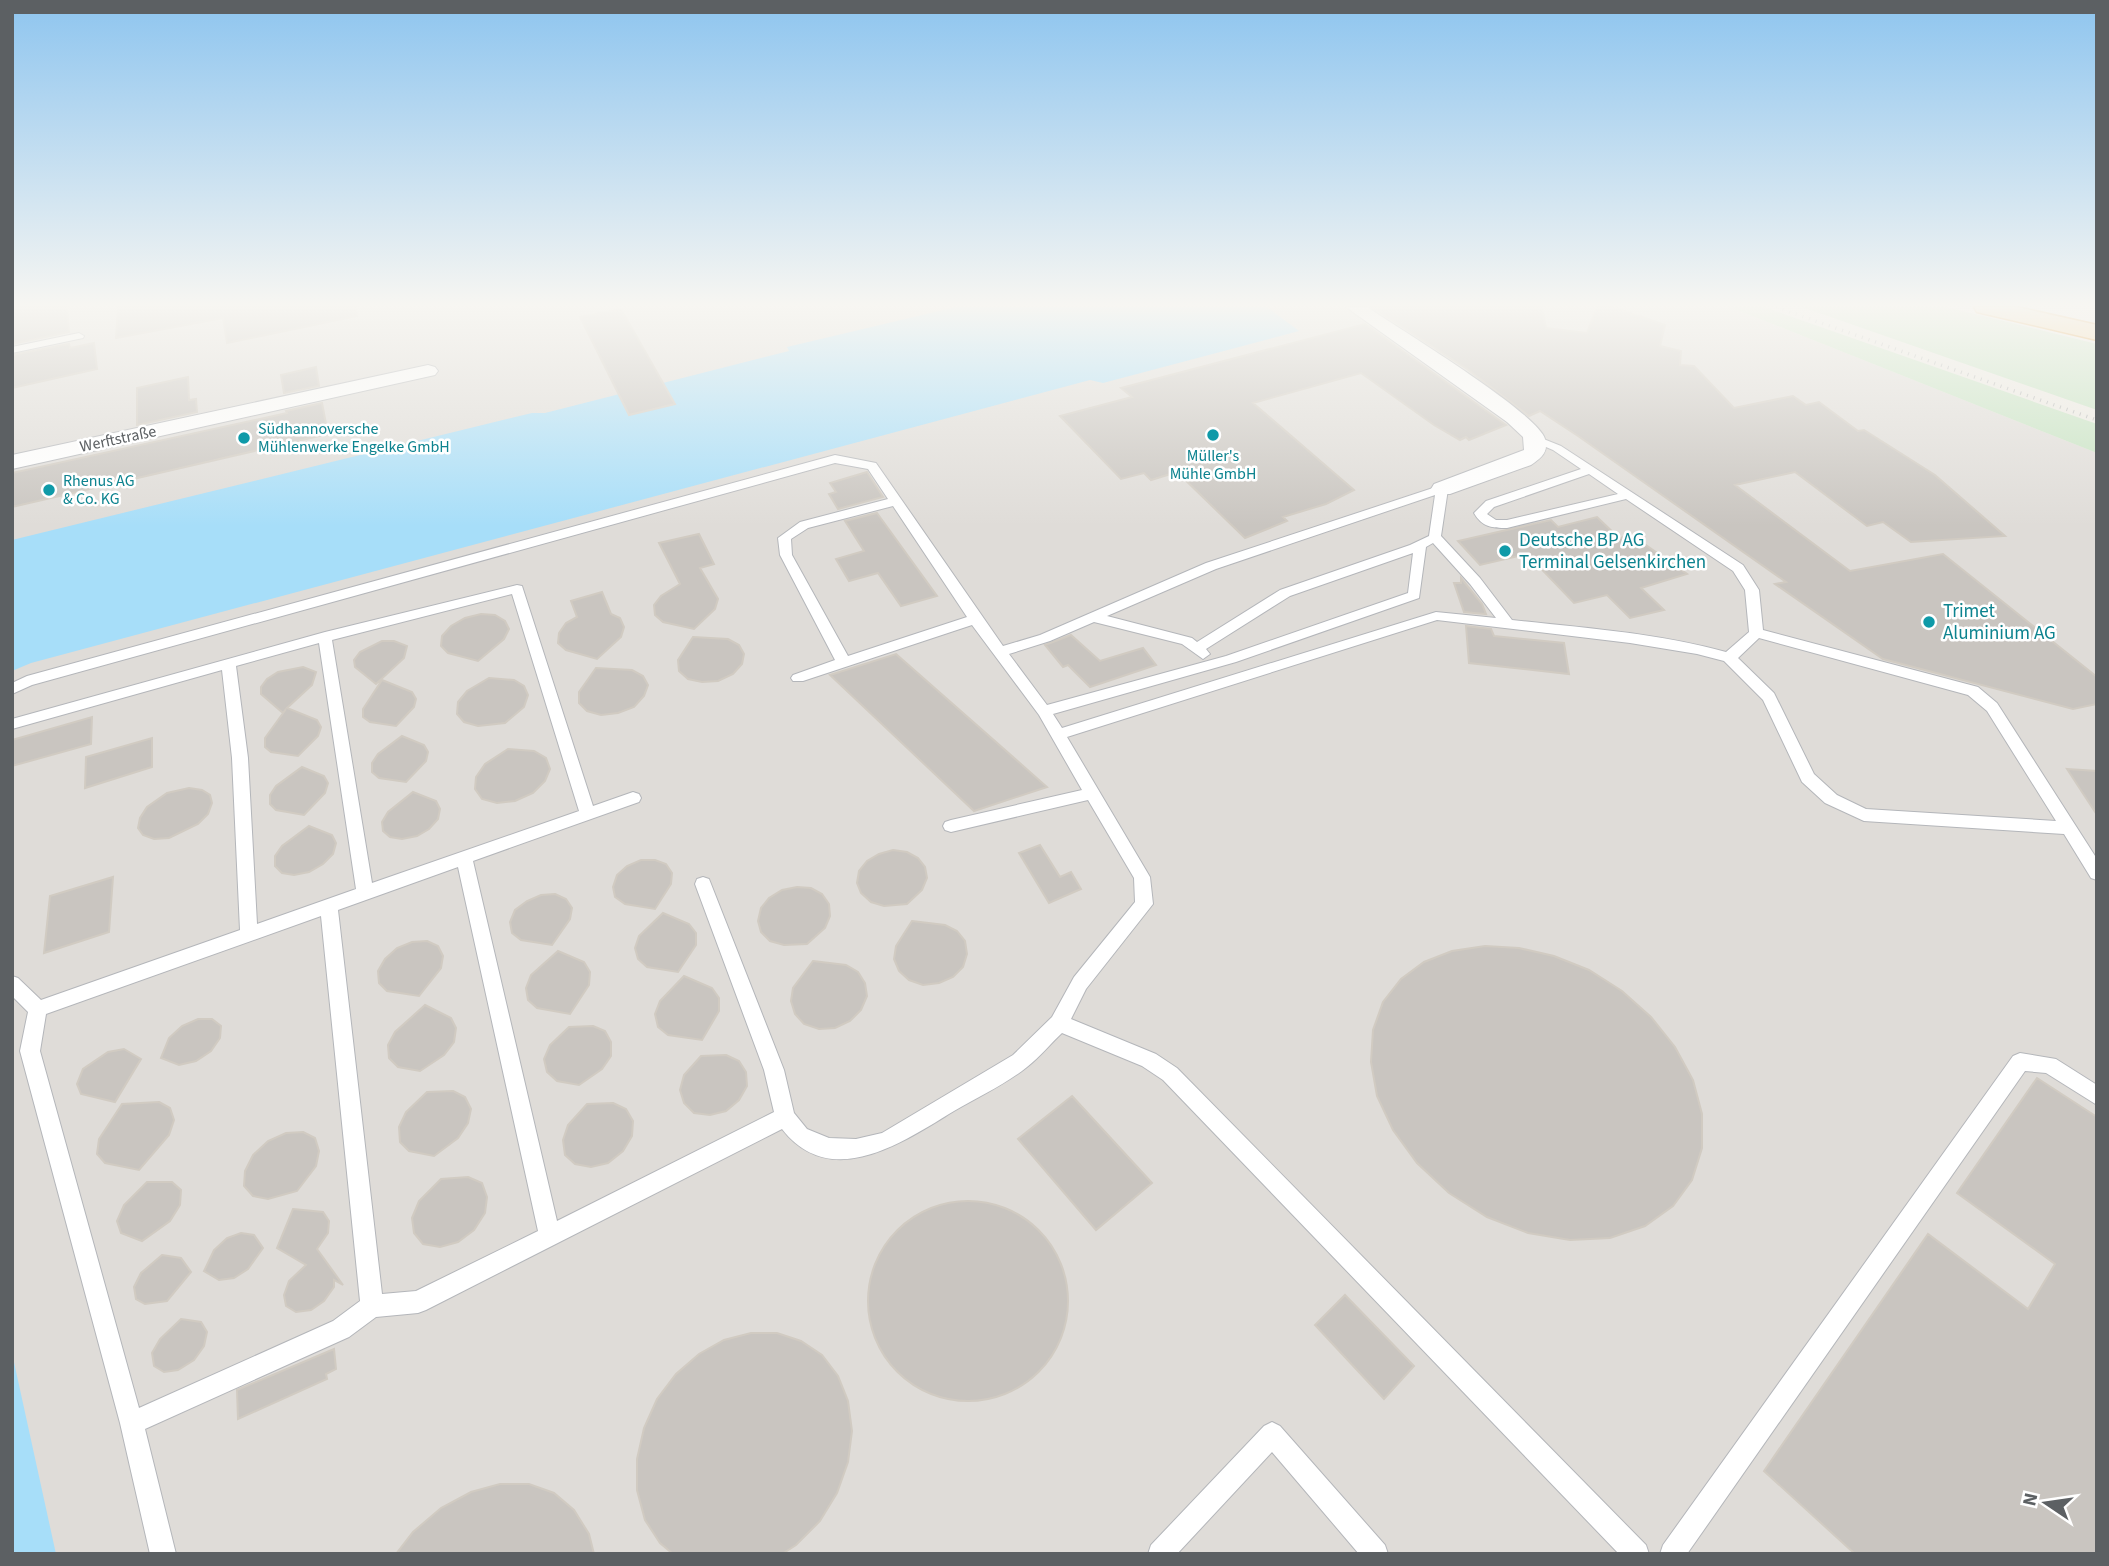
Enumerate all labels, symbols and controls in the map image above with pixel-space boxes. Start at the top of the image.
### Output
place label: Südhannoversche Mühlenwerke Engelke GmbH [258,418,450,458]
street label: Werftstraße [78,420,158,458]
marker: Müller's Mühle GmbH [1205,427,1221,443]
marker: Südhannoversche Mühlenwerke Engelke GmbH [236,430,252,446]
place label: Müller's Mühle GmbH [1170,445,1256,485]
place label: Rhenus AG & Co. KG [63,470,135,510]
marker: Rhenus AG & Co. KG [41,482,57,498]
place label: Deutsche BP AG Terminal Gelsenkirchen [1519,527,1706,576]
marker: Deutsche BP AG Terminal Gelsenkirchen [1497,543,1513,559]
place label: Trimet Aluminium AG [1943,598,2056,647]
marker: Trimet Aluminium AG [1921,614,1937,630]
north arrow [2011,1468,2081,1538]
text: N [2016,1490,2045,1509]

